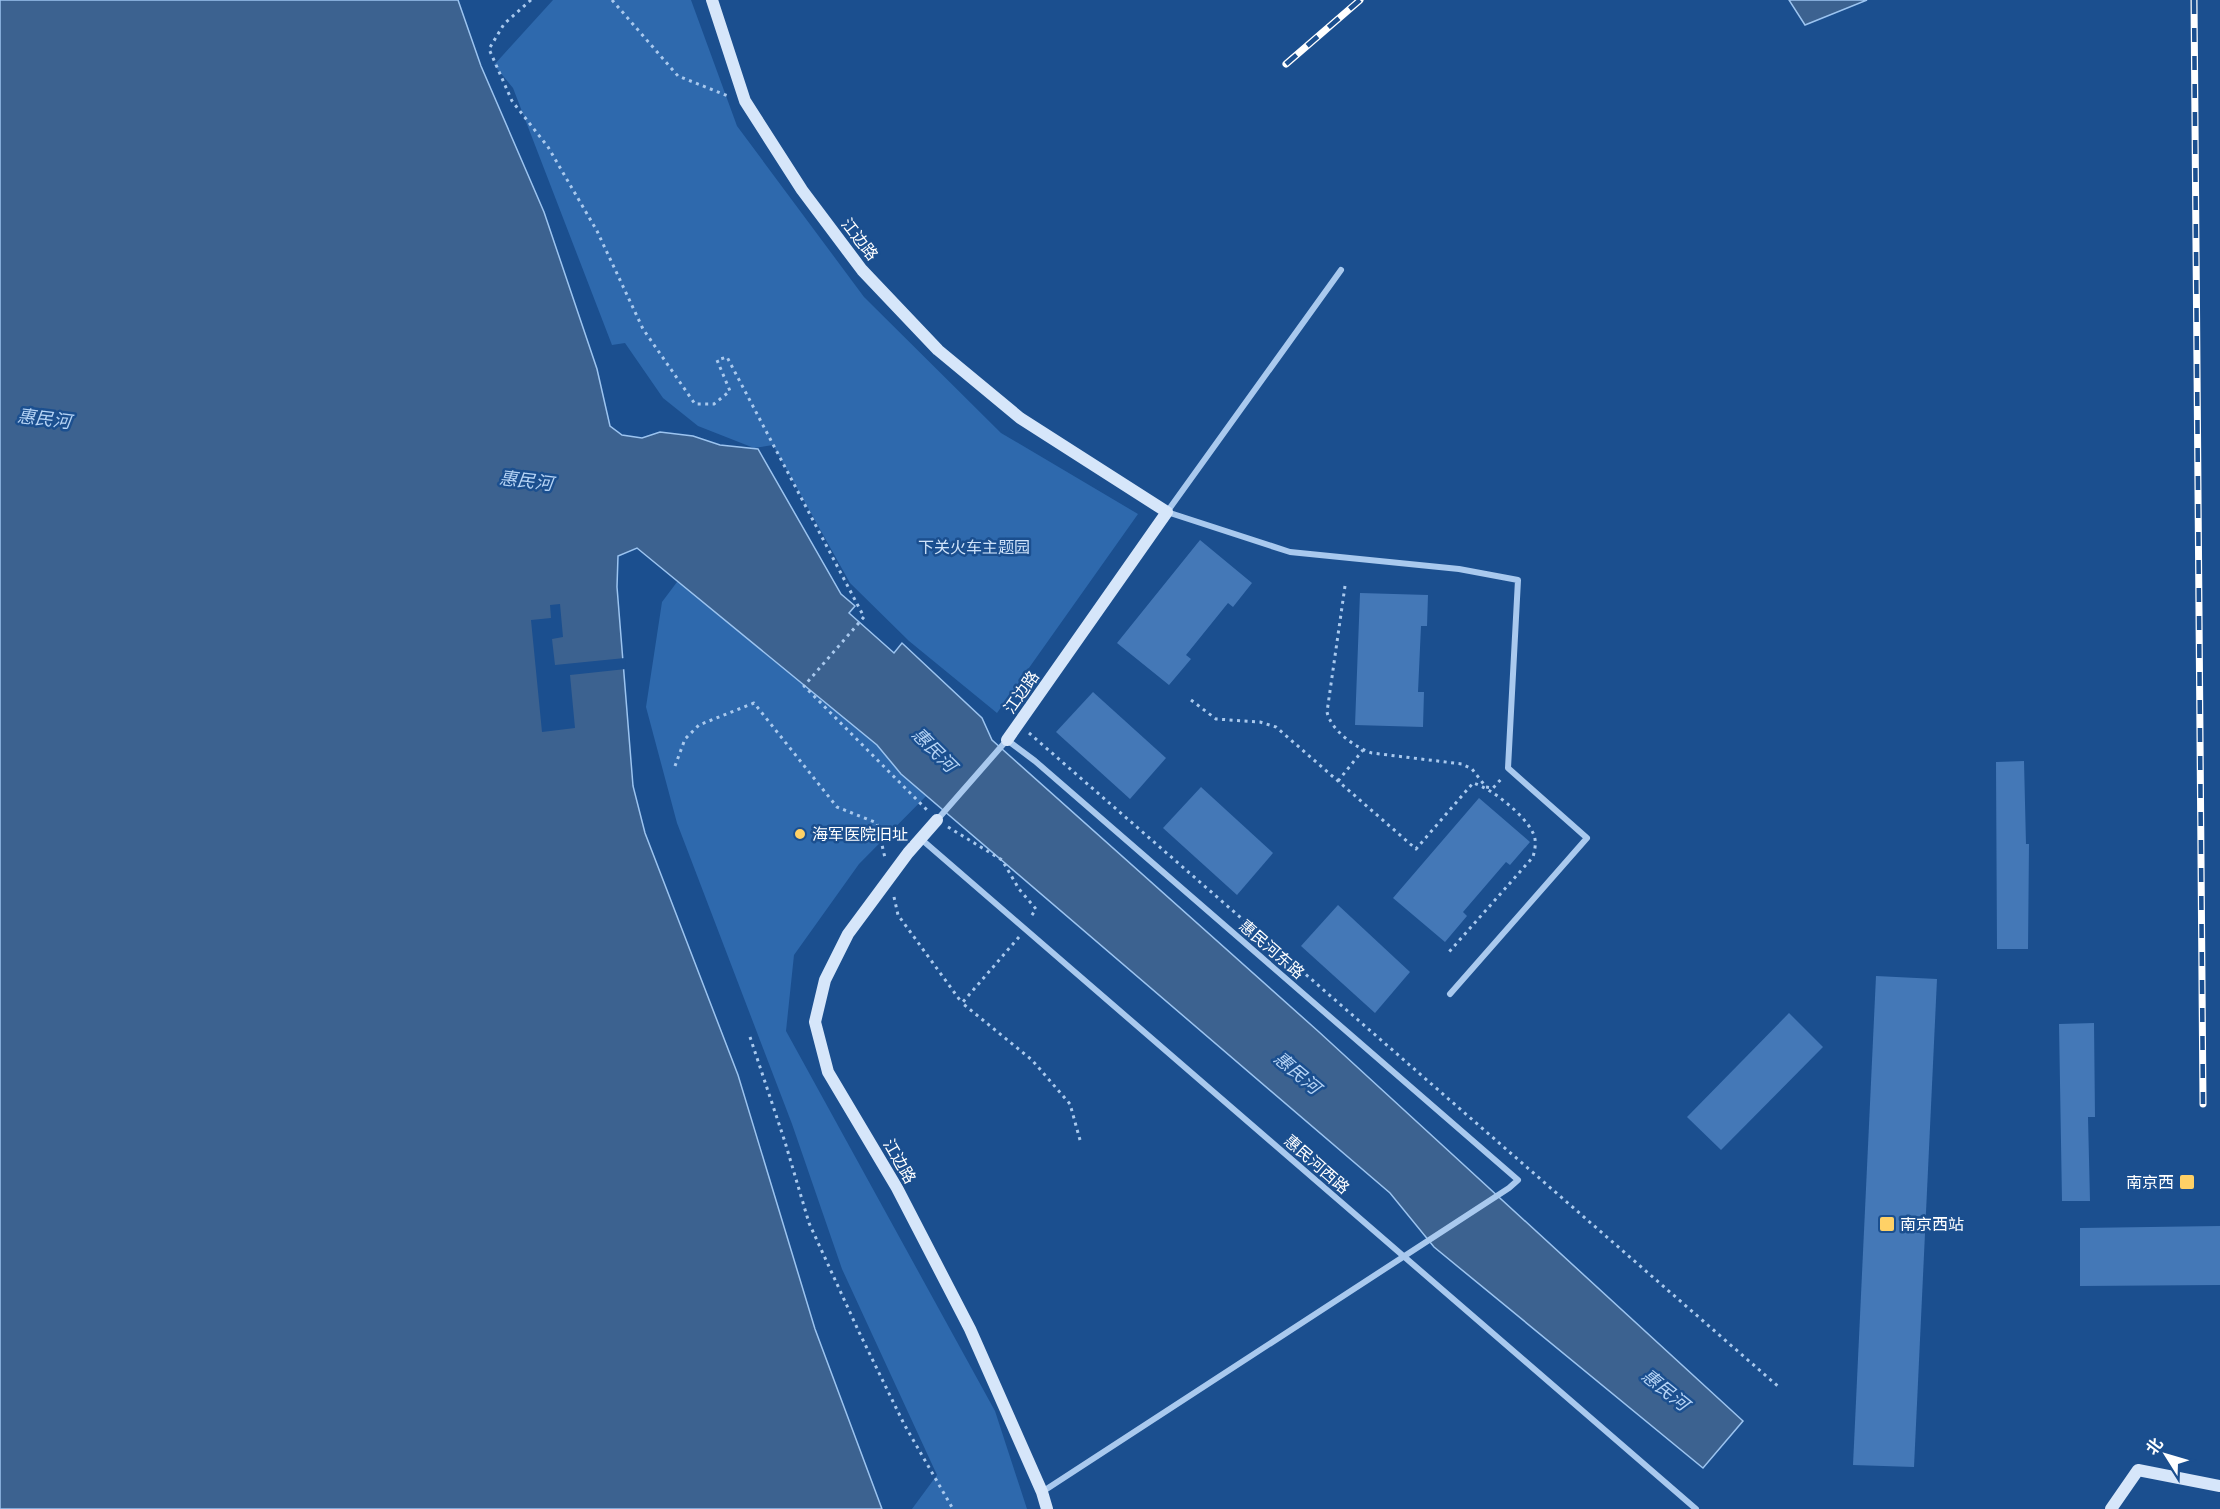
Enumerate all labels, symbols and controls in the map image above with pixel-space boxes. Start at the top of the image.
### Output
street label: 江边路 [837,214,883,265]
water label: 惠民河 [16,404,75,435]
water label: 惠民河 [498,466,557,497]
park label: 下关火车主题园 [918,537,1030,558]
street label: 江边路 [999,667,1044,718]
water label: 惠民河 [906,722,964,780]
place label: 海军医院旧址 [812,824,908,845]
marker: 海军医院旧址 [793,827,807,841]
street label: 惠民河东路 [1235,915,1309,984]
water label: 惠民河 [1269,1046,1328,1101]
street label: 惠民河西路 [1280,1130,1354,1199]
street label: 江边路 [878,1135,921,1187]
place label: 南京西 [2126,1172,2174,1193]
marker: 南京西 [2178,1173,2196,1191]
place label: 南京西站 [1900,1214,1964,1235]
marker: 南京西站 [1878,1215,1896,1233]
water label: 惠民河 [1636,1364,1696,1418]
north arrow [2136,1425,2196,1485]
text: 北 [2141,1434,2168,1459]

